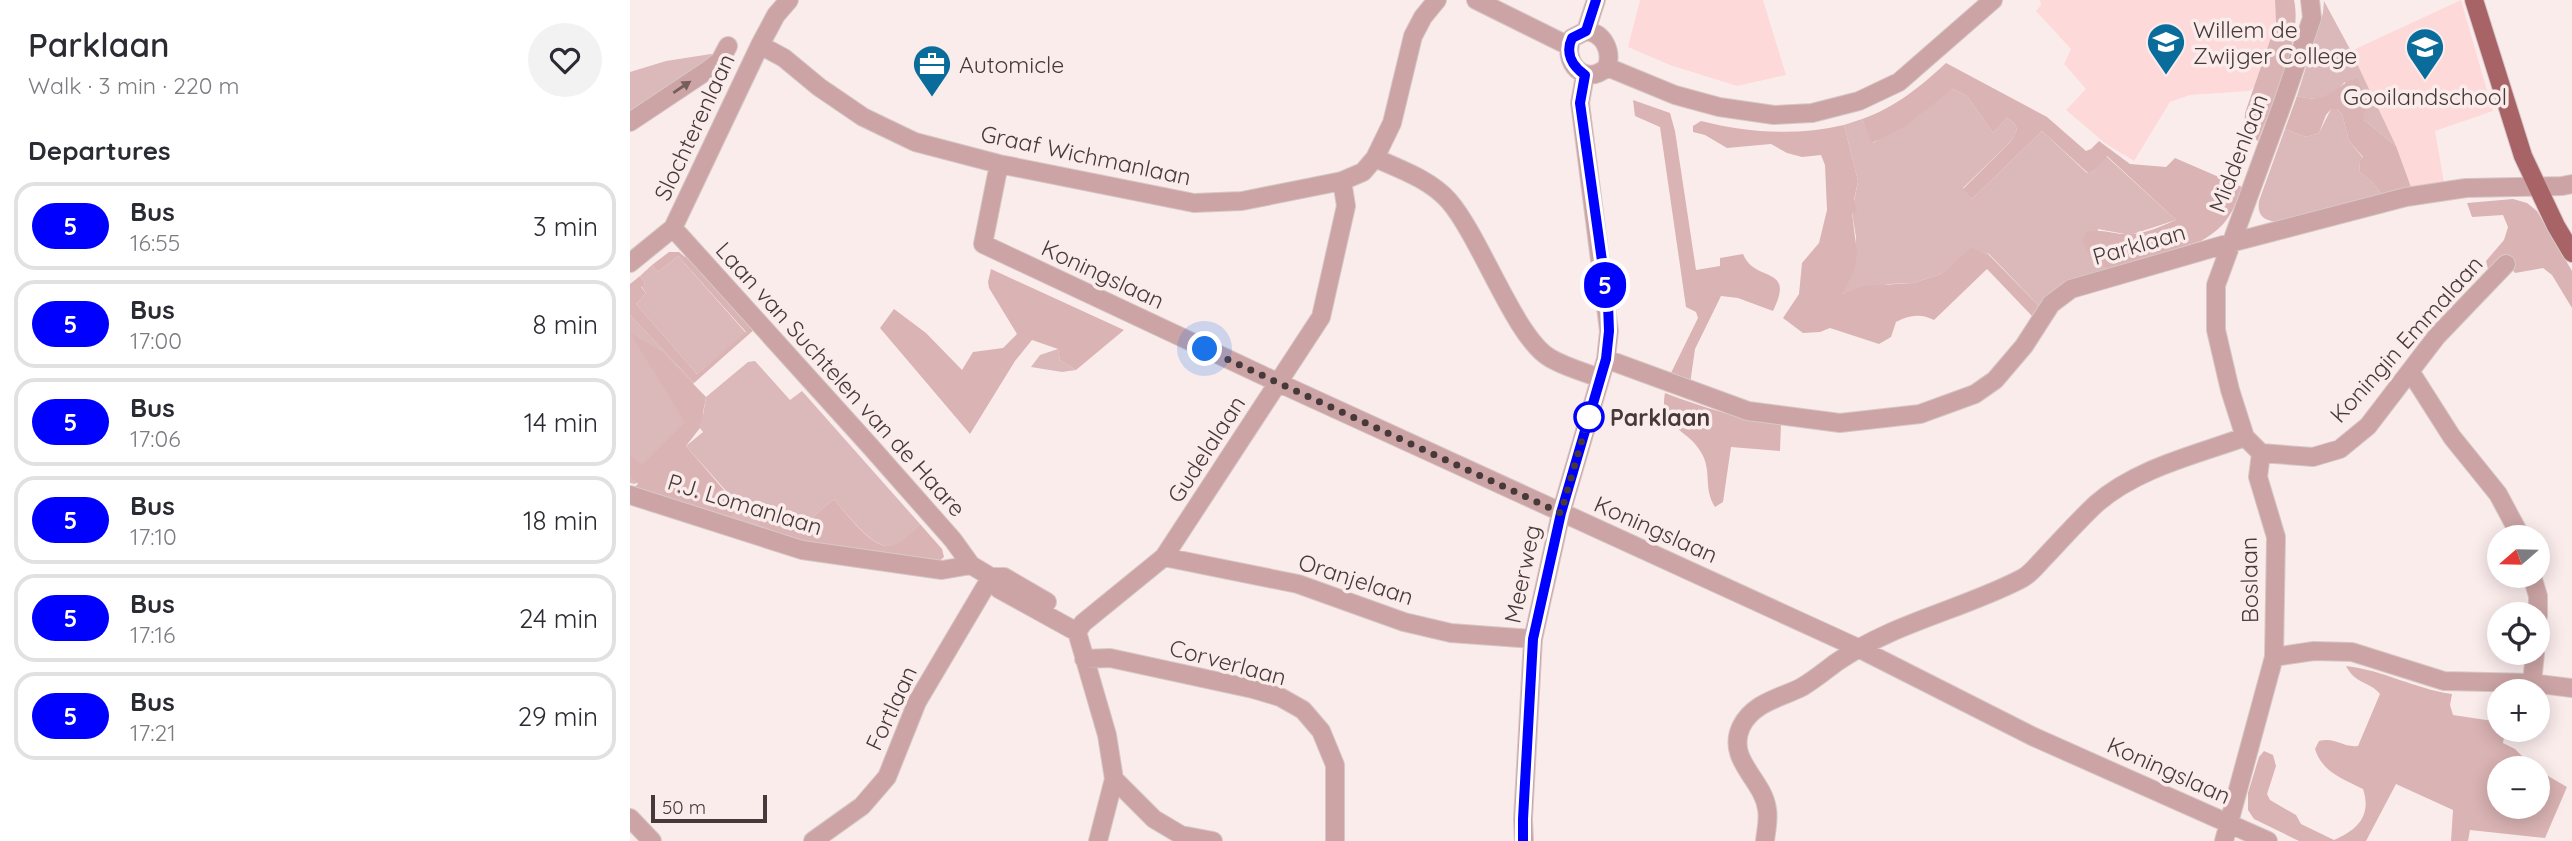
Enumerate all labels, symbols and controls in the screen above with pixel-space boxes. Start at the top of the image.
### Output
place label: Willem de Zwijger College [2193,15,2357,70]
school or university icon: Willem de Zwijger College [2145,21,2187,76]
button: heart [528,23,602,97]
text: Parklaan [28,24,169,65]
school or university icon: Gooilandschool [2404,26,2446,81]
office icon: Automicle [911,43,953,98]
street label: Slochterenlaan [647,49,741,205]
place label: Automicle [959,50,1064,79]
text: Walk · 3 min · 220 m [28,71,240,100]
one-way arrow [672,81,692,94]
place label: Gooilandschool [2343,82,2507,111]
street label: Middenlaan [2202,90,2274,216]
street label: Graaf Wichmanlaan [978,119,1194,191]
text: Departures [28,134,171,167]
text: Bus [130,195,175,228]
text: 3 min [533,210,598,243]
text: 5 [64,211,77,241]
street label: Parklaan [2089,217,2189,271]
text: 16:55 [130,228,180,257]
street label: Koningslaan [1037,233,1169,315]
street label: Laan van Suchtelen van de Haare [710,236,972,522]
street label: Koningin Emmalaan [2323,249,2489,429]
line badge: 5 [1582,262,1628,308]
text: 5 [1598,270,1612,300]
text: Bus [130,293,175,326]
text: 8 min [533,308,598,341]
text: 5 [64,309,77,339]
text: 17:00 [130,326,182,355]
your location [1187,331,1222,366]
street label: Gudelalaan [1161,390,1251,508]
text: Bus [130,391,175,424]
marker: Parklaan [1574,402,1604,432]
place label: Parklaan [1610,403,1710,432]
text: 14 min [524,406,598,439]
text: 5 [64,407,77,437]
text: 17:06 [130,424,181,453]
street label: P.J. Lomanlaan [664,467,826,541]
text: Bus [130,489,175,522]
street label: Koningslaan [1590,489,1722,569]
text: 18 min [523,504,598,537]
text: 5 [64,505,77,535]
text: 17:10 [130,522,177,551]
street label: Meerweg [1497,522,1547,626]
north arrow [2487,525,2550,588]
map controls [2487,525,2550,819]
street label: Boslaan [2234,537,2264,623]
street label: Oranjelaan [1295,547,1417,611]
text: Bus [130,587,175,620]
text: 24 min [519,602,598,635]
button: locate [2487,602,2550,665]
text: 5 [64,603,77,633]
text: 17:16 [130,620,176,649]
street label: Corverlaan [1167,633,1289,691]
street label: Fortlaan [859,661,923,755]
button: + [2487,679,2550,742]
text: Bus [130,685,175,718]
text: 29 min [518,700,598,733]
text: 5 [64,701,77,731]
text: 17:21 [130,718,176,747]
street label: Koningslaan [2103,730,2235,810]
button: − [2487,756,2550,819]
scale bar [651,792,766,824]
text: 50 m [662,795,706,819]

